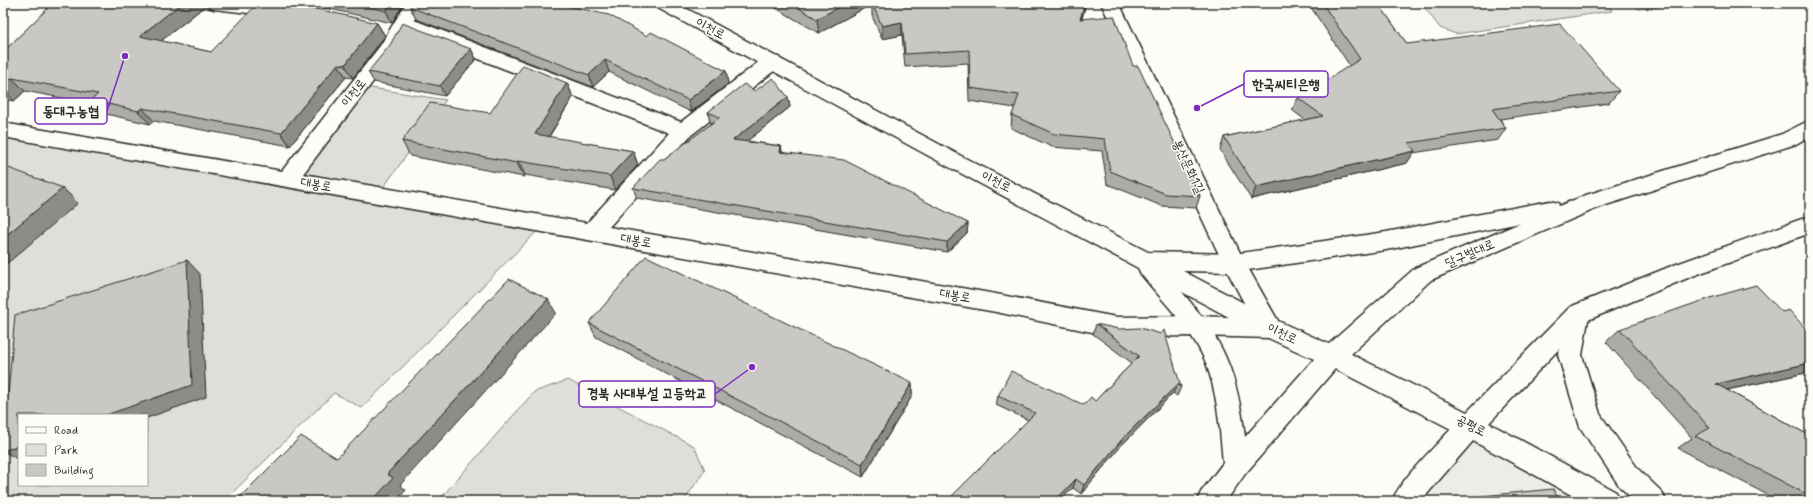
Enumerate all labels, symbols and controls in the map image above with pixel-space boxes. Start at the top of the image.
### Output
street label: 이천로 [692,14,728,44]
callout: 한국씨티은행 [1244,71,1328,97]
street label: 이천로 [338,75,370,111]
text: 한국씨티은행 [1251,76,1320,94]
callout: 동대구농협 [35,98,107,124]
text: 동대구농협 [43,103,99,121]
street label: 봉산문화1길 [1168,137,1208,197]
street label: 이천로 [978,167,1014,197]
street label: 대봉로 [299,174,333,196]
street label: 대봉로 [619,230,653,252]
street label: 달구벌대로 [1443,236,1497,272]
street label: 대봉로 [938,285,972,307]
street label: 이천로 [1264,320,1300,348]
callout: 경북 사대부설 고등학교 [579,381,715,407]
text: 경북 사대부설 고등학교 [587,385,707,403]
street label: 공평로 [1453,411,1489,441]
legend [18,414,148,486]
text: Road [54,423,78,439]
text: Park [54,443,78,459]
text: Building [54,463,94,480]

